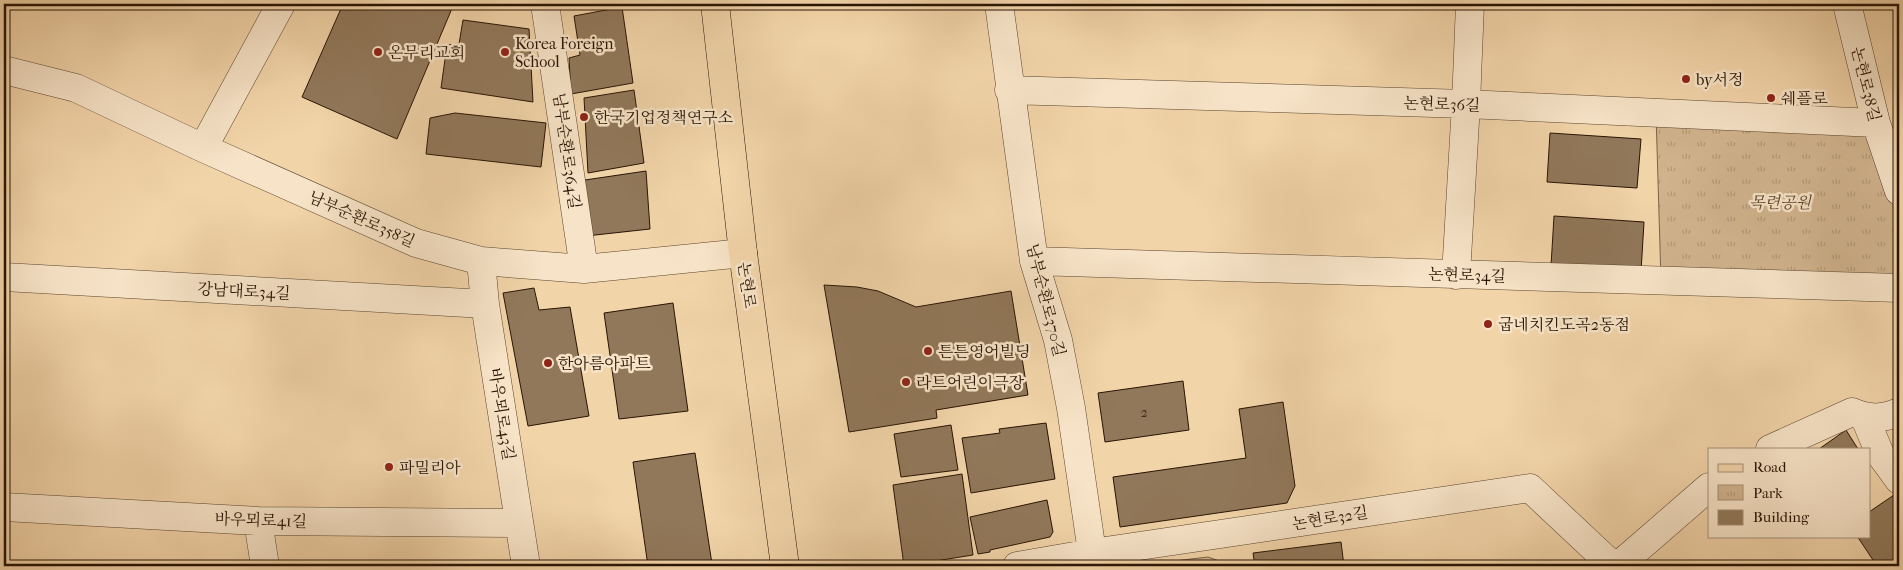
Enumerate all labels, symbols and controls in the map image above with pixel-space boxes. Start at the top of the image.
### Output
place label: Korea Foreign School [515,34,614,71]
place label: 온무리교회 [388,43,465,62]
street label: 논현로38길 [1848,45,1884,123]
marker: 온무리교회 [372,46,384,58]
marker: Korea Foreign School [499,46,511,58]
place label: by서정 [1695,70,1743,89]
marker: by서정 [1680,73,1692,85]
place label: 쉐플로 [1781,89,1828,108]
street label: 남부순환로364길 [549,92,585,210]
marker: 쉐플로 [1765,92,1777,104]
street label: 논현로36길 [1403,93,1481,115]
place label: 한국기업정책연구소 [594,108,733,127]
marker: 한국기업정책연구소 [578,111,590,123]
street label: 남부순환로358길 [306,187,418,251]
park label: 목련공원 [1749,193,1812,212]
street label: 남부순환로370길 [1023,242,1069,358]
street label: 논현로 [734,261,760,310]
street label: 논현로34길 [1428,264,1506,286]
street label: 강남대로34길 [197,279,291,303]
place label: 굽네치킨도곡2동점 [1498,315,1630,334]
marker: 굽네치킨도곡2동점 [1482,318,1494,330]
place label: 튼튼영어빌딩 [938,342,1031,361]
marker: 튼튼영어빌딩 [922,345,934,357]
place label: 한아름아파트 [558,354,651,373]
marker: 한아름아파트 [542,357,554,369]
street label: 바우뫼로43길 [485,366,519,462]
place label: 라트어린이극장 [916,373,1025,392]
marker: 라트어린이극장 [900,376,912,388]
house number: 2 [1140,404,1148,421]
legend [1708,448,1870,538]
place label: 파밀리아 [399,458,461,477]
text: Road [1753,458,1787,476]
marker: 파밀리아 [383,461,395,473]
text: Park [1753,484,1783,502]
street label: 논현로32길 [1291,503,1369,533]
text: Building [1753,508,1810,526]
street label: 바우뫼로41길 [214,509,308,531]

